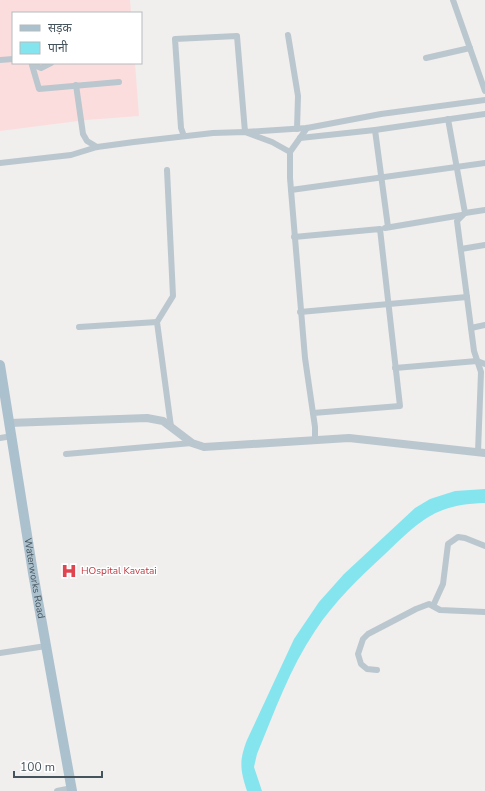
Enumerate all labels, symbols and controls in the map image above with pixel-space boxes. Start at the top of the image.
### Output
legend [12,12,142,64]
text: सड़क [48,20,73,36]
text: पानी [48,40,69,56]
street label: Waterworks Road [21,537,48,620]
hospital icon: HOspital Kavatai [60,562,78,580]
place label: HOspital Kavatai [81,564,157,578]
scale bar [14,753,102,779]
text: 100 m [20,759,55,775]

